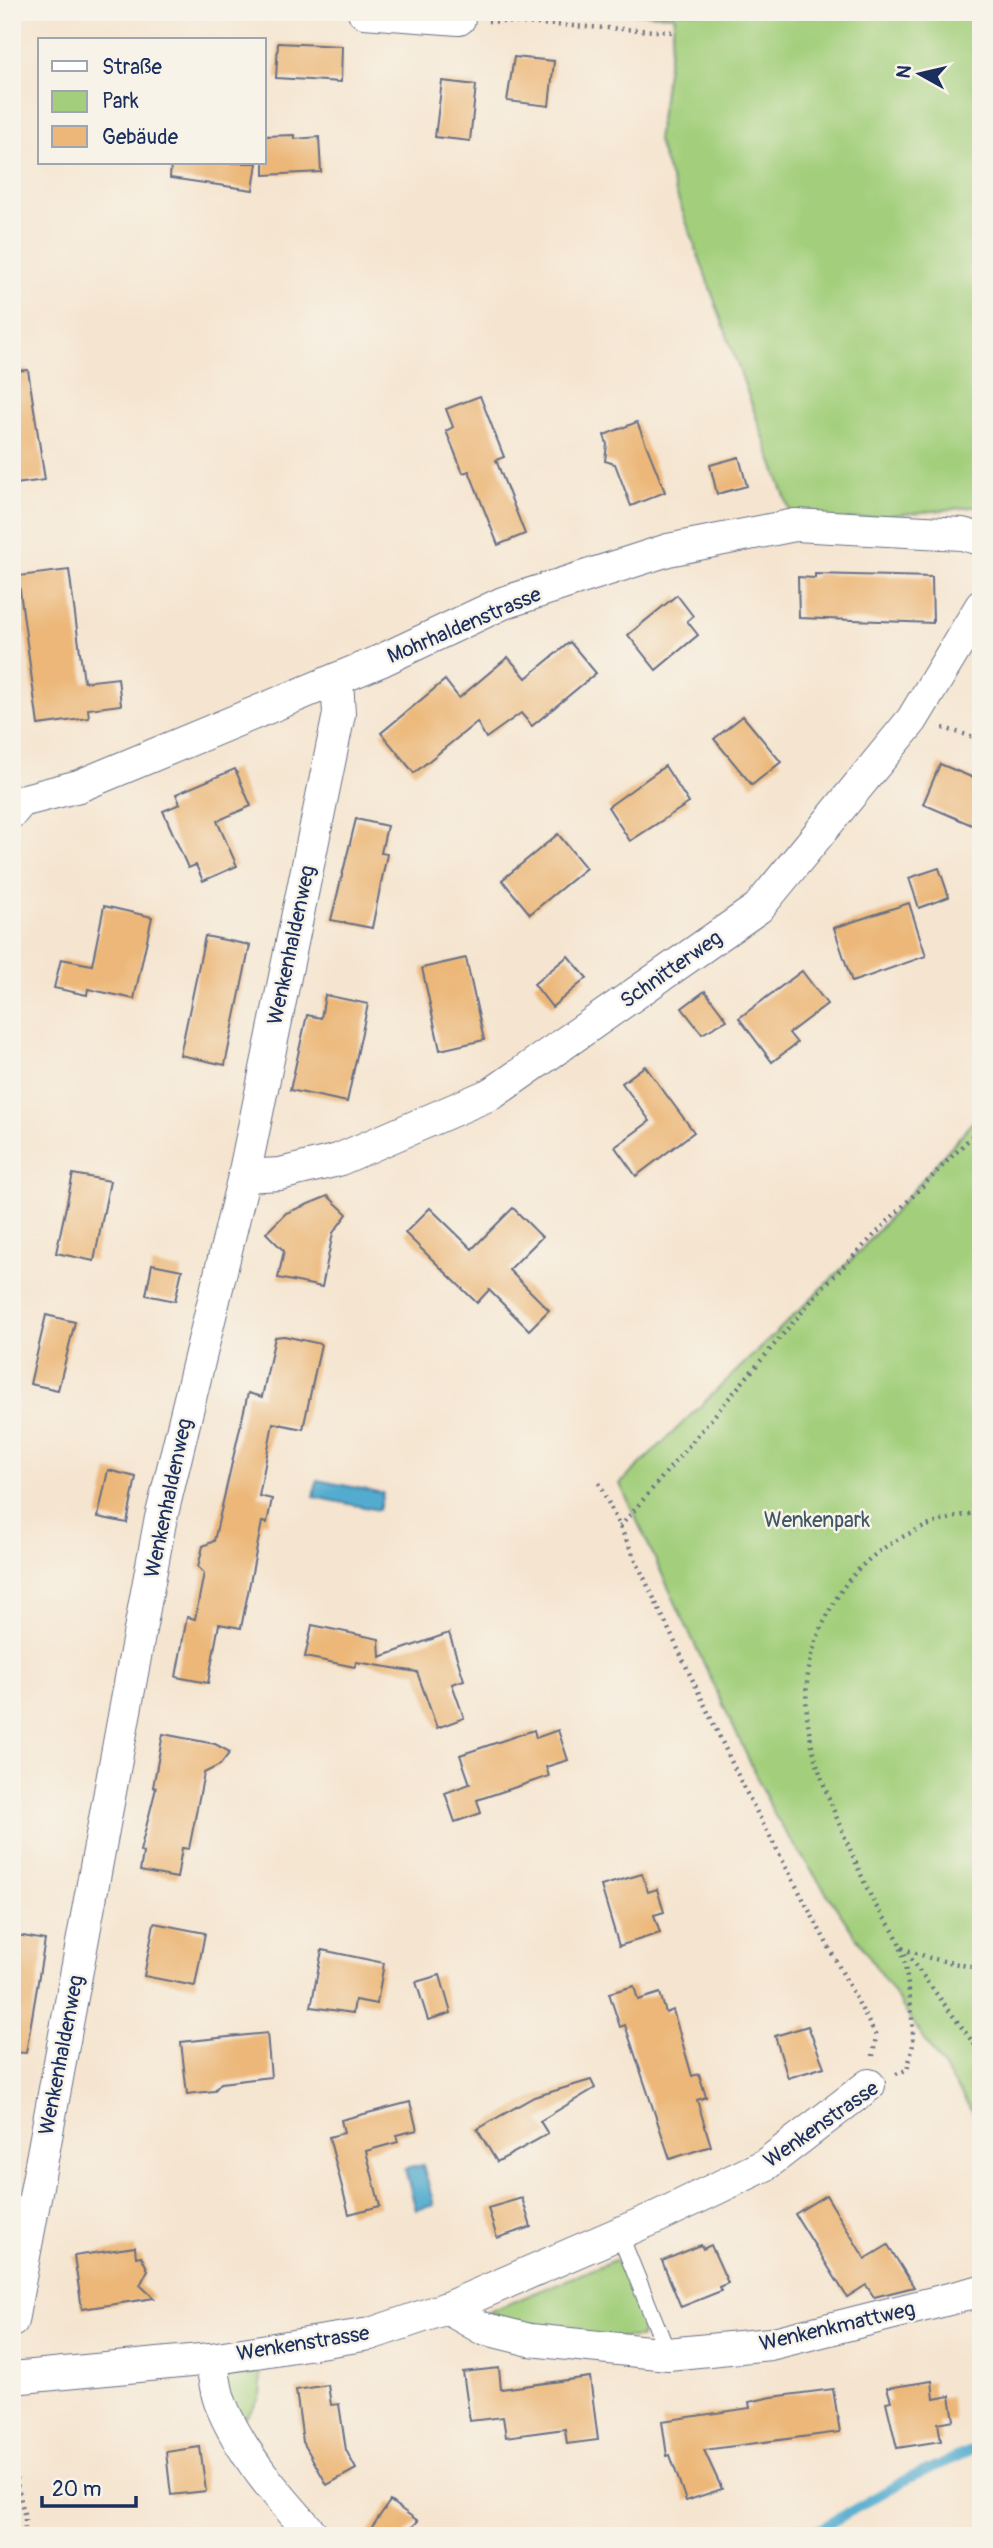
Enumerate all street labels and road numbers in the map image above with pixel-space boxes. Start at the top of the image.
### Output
street label: Mohrhaldenstrasse [383,581,546,670]
street label: Wenkenhaldenweg [261,863,322,1027]
street label: Schnitterweg [615,924,727,1014]
street label: Wenkenhaldenweg [138,1416,199,1580]
street label: Wenkenhaldenweg [33,1973,90,2137]
street label: Wenkenstrasse [759,2075,885,2174]
street label: Wenkenkmattweg [757,2295,918,2358]
street label: Wenkenstrasse [235,2320,372,2367]

